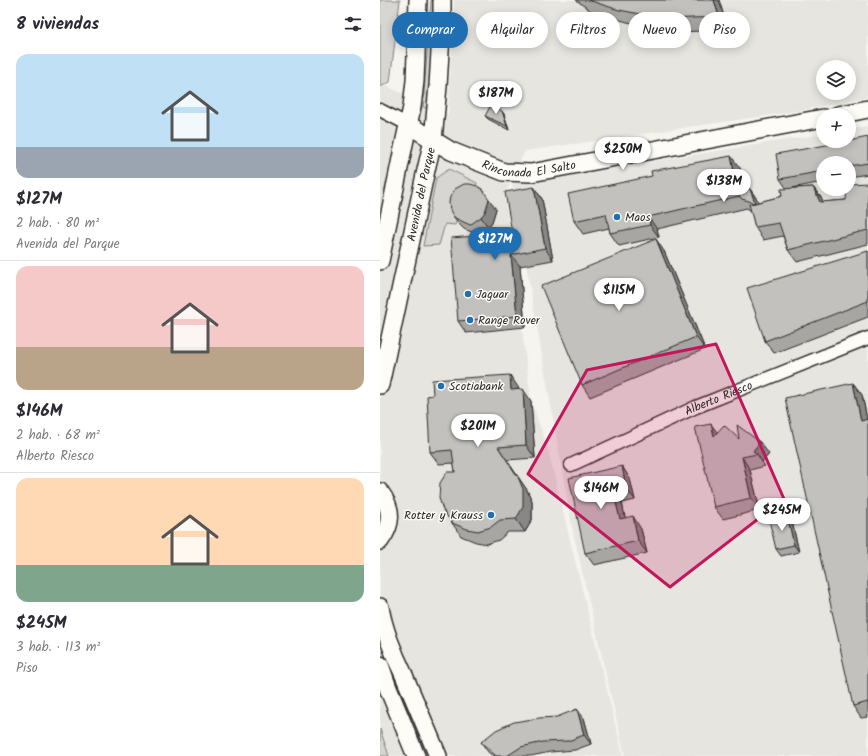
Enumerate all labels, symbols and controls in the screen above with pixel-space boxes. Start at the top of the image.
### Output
text: 8 viviendas [16,11,99,38]
chip: Comprar [392,12,468,48]
chip: Alquilar [476,12,548,48]
chip: Filtros [556,12,620,48]
chip: Nuevo [628,12,691,48]
chip: Piso [699,12,750,48]
icon: filters [342,13,364,35]
map controls [816,60,856,196]
button: layers [816,60,856,100]
icon: home [154,80,226,152]
pin: $187M [468,81,524,115]
text: $187M [478,83,514,104]
button: + [816,108,856,148]
pin: $250M [595,137,651,171]
text: $250M [604,139,642,160]
street label: Avenida del Parque [402,145,441,243]
street label: Rinconada El Salto [479,155,577,183]
button: − [816,156,856,196]
pin: $138M [696,169,752,203]
text: $138M [706,171,742,192]
text: $127M [16,186,62,213]
place label: Maos [625,208,651,227]
marker: Maos [612,212,622,222]
text: 2 hab. · 80 m² [16,213,99,234]
pin: $127M [467,227,523,261]
text: $127M [477,229,513,250]
text: Avenida del Parque [16,234,120,255]
pin: $115M [591,278,647,312]
text: $115M [603,280,635,301]
place label: Jaguar [476,285,509,304]
marker: Jaguar [463,289,473,299]
icon: home [154,292,226,364]
place label: Range Rover [478,311,541,330]
marker: Range Rover [465,315,475,325]
street label: Alberto Riesco [681,376,756,421]
place label: Scotiabank [449,377,504,396]
marker: Scotiabank [436,381,446,391]
text: $146M [16,398,63,425]
pin: $201M [450,414,506,448]
text: $201M [460,416,496,437]
text: 2 hab. · 68 m² [16,425,100,446]
text: Alberto Riesco [16,446,94,467]
pin: $146M [573,476,629,510]
text: $146M [583,478,619,499]
pin: $245M [754,498,810,532]
text: $245M [763,500,801,521]
icon: home [154,504,226,576]
place label: Rotter y Krauss [404,506,483,525]
marker: Rotter y Krauss [486,510,496,520]
text: $245M [16,610,67,637]
text: 3 hab. · 113 m² [16,637,100,658]
text: Piso [16,658,38,679]

